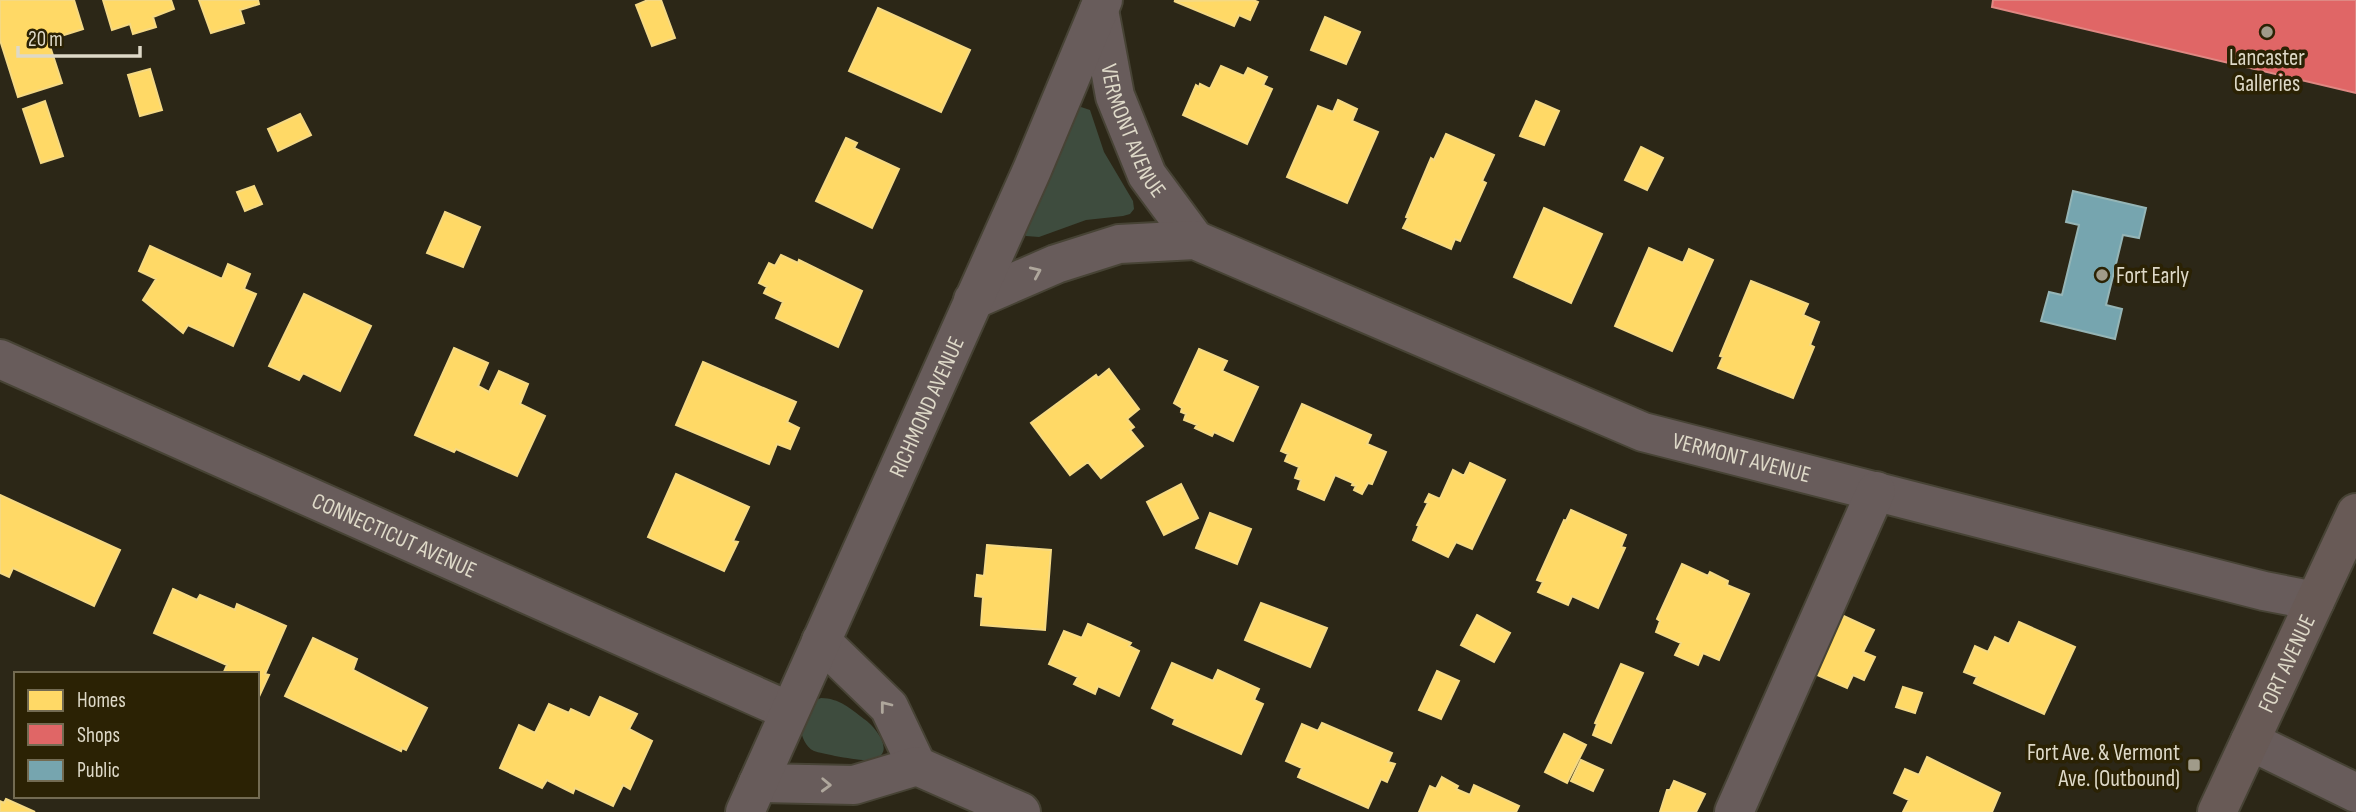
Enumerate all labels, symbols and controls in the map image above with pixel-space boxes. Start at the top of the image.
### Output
scale bar [18,14,140,58]
marker: Lancaster Galleries [2259,24,2275,40]
text: 20 m [28,27,63,52]
place label: Lancaster Galleries [2229,44,2305,98]
street label: VERMONT AVENUE [1094,62,1172,203]
place label: Fort Early [2116,262,2189,290]
one-way arrow [1029,267,1041,281]
marker: Fort Early [2094,267,2110,283]
street label: RICHMOND AVENUE [883,332,971,482]
street label: VERMONT AVENUE [1669,427,1814,489]
street label: CONNECTICUT AVENUE [307,487,481,585]
street label: FORT AVENUE [2252,610,2322,717]
legend [14,672,259,798]
text: Homes [77,688,126,713]
one-way arrow [881,702,894,714]
text: Shops [77,723,120,748]
place label: Fort Ave. & Vermont Ave. (Outbound) [2027,739,2180,793]
marker: Fort Ave. & Vermont Ave. (Outbound) [2186,757,2202,773]
text: Public [77,758,120,783]
one-way arrow [821,777,832,792]

